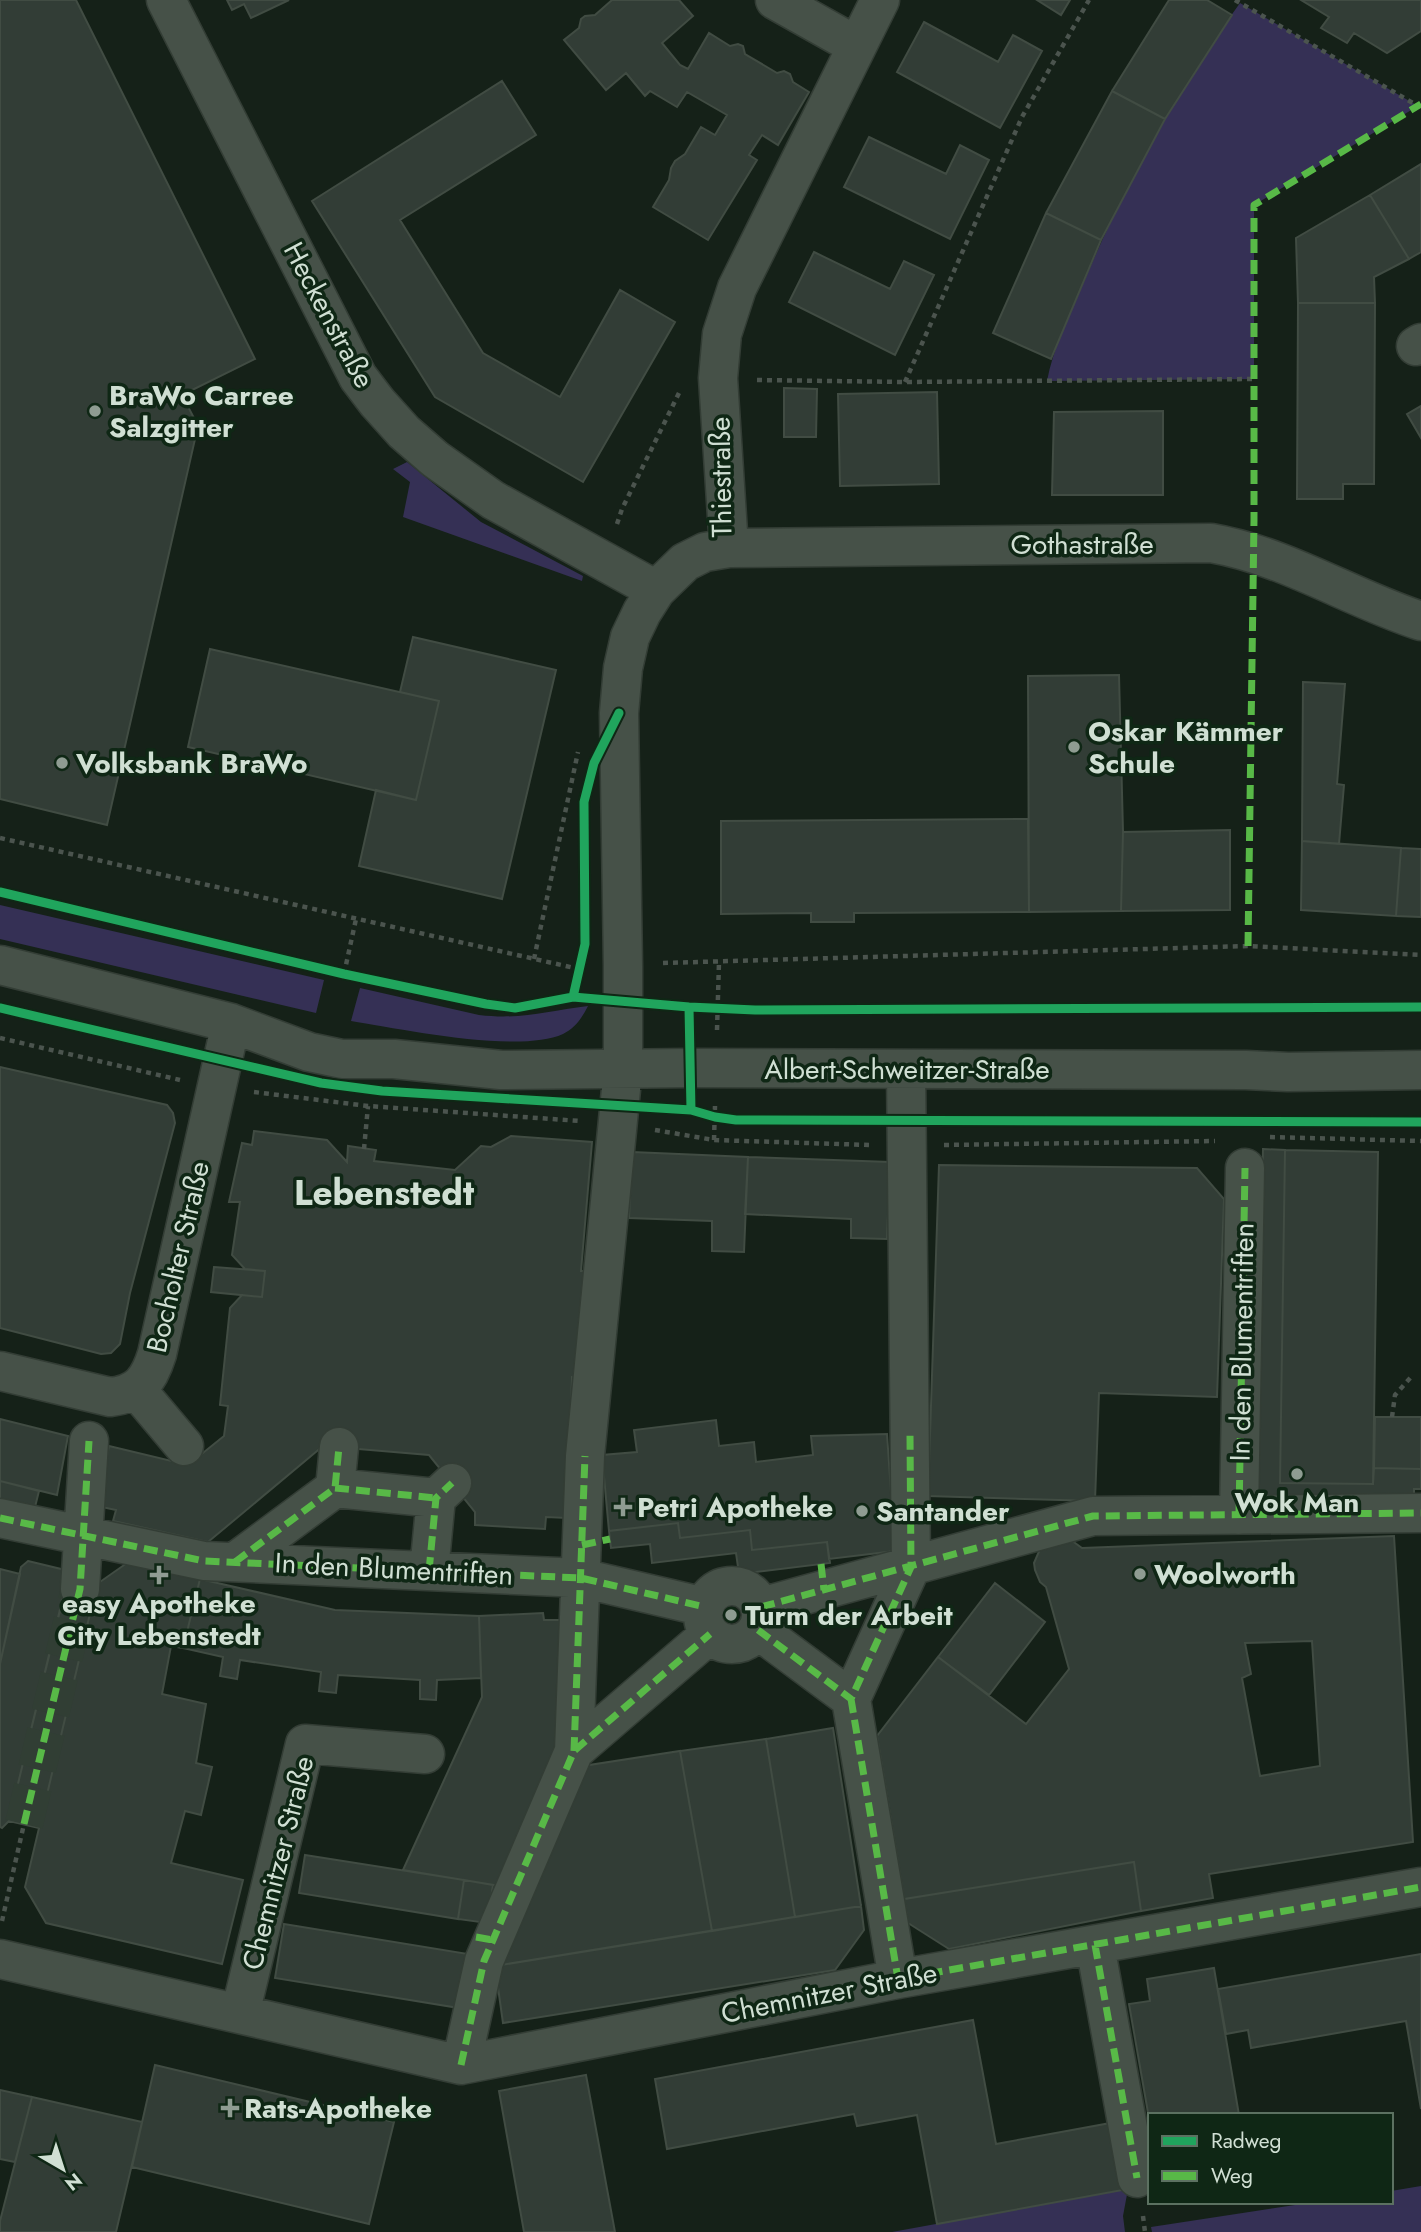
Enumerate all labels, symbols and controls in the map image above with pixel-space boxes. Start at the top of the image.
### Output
street label: Heckenstraße [273,235,385,395]
place label: BraWo Carree Salzgitter [109,375,294,448]
marker: BraWo Carree Salzgitter [87,403,103,419]
street label: Thiestraße [699,416,743,538]
street label: Gothastraße [1010,524,1154,565]
place label: Oskar Kämmer Schule [1088,711,1284,784]
marker: Oskar Kämmer Schule [1066,739,1082,755]
place label: Volksbank BraWo [75,743,307,784]
marker: Volksbank BraWo [54,755,70,771]
street label: Albert-Schweitzer-Straße [764,1049,1050,1090]
street label: Bocholter Straße [136,1157,220,1357]
district label: Lebenstedt [294,1168,474,1218]
street label: In den Blumentriften [1219,1222,1265,1462]
marker: Wok Man [1289,1466,1305,1482]
place label: Wok Man [1235,1482,1359,1523]
place label: Petri Apotheke [637,1487,833,1528]
place label: Santander [876,1491,1010,1532]
marker: Petri Apotheke [615,1499,631,1515]
marker: Santander [854,1503,870,1519]
street label: In den Blumentriften [274,1542,514,1596]
place label: Woolworth [1154,1554,1296,1595]
marker: Woolworth [1132,1566,1148,1582]
marker: easy Apotheke City Lebenstedt [151,1567,167,1583]
place label: easy Apotheke City Lebenstedt [57,1583,261,1656]
place label: Turm der Arbeit [745,1595,953,1636]
marker: Turm der Arbeit [723,1607,739,1623]
street label: Chemnitzer Straße [232,1752,324,1974]
street label: Chemnitzer Straße [718,1952,940,2034]
place label: Rats-Apotheke [244,2088,432,2129]
marker: Rats-Apotheke [222,2100,238,2116]
legend [1148,2113,1393,2204]
text: Radweg [1211,2126,1282,2156]
north arrow [28,2134,98,2204]
text: Weg [1211,2161,1253,2191]
text: N [59,2167,88,2197]

